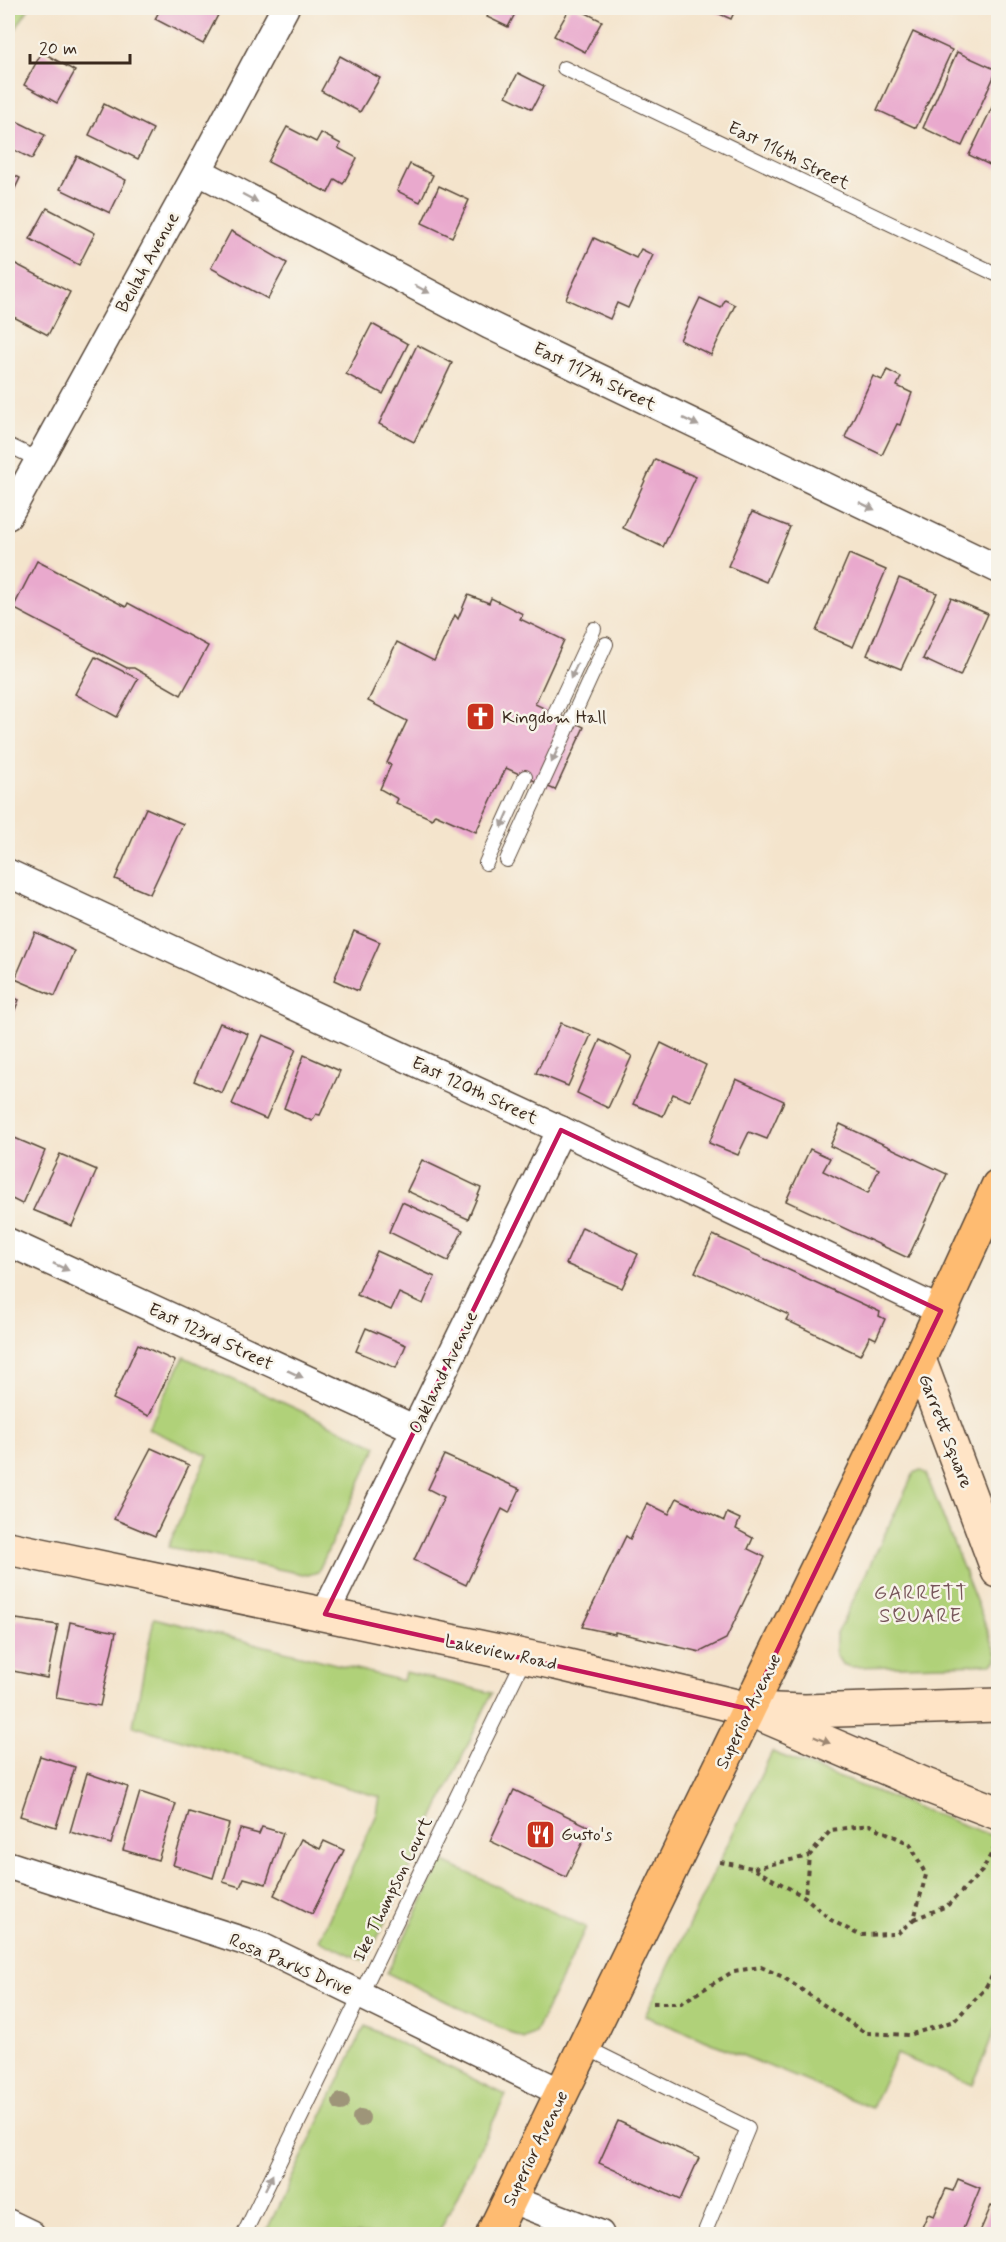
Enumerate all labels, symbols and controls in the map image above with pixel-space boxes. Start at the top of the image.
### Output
scale bar [30,27,130,65]
text: 20 m [39,37,77,61]
street label: East 116th Street [724,116,854,196]
one-way arrow [241,193,258,203]
street label: Beulah Avenue [110,208,185,317]
one-way arrow [413,284,431,294]
street label: East 117th Street [529,337,660,417]
one-way arrow [683,417,700,426]
one-way arrow [858,501,875,511]
one-way arrow [569,662,579,680]
church icon: Kingdom Hall [465,701,497,733]
place label: Kingdom Hall [502,706,606,731]
one-way arrow [551,746,560,763]
one-way arrow [501,811,510,828]
street label: East 120th Street [408,1051,542,1131]
one-way arrow [52,1262,69,1271]
street label: East 123rd Street [144,1297,277,1376]
street label: Oakland Avenue [404,1307,484,1438]
one-way arrow [287,1369,305,1379]
street label: Garrett Square [912,1371,978,1492]
district label: GARRETT SQUARE [874,1580,968,1630]
street label: Lakeview Road [442,1629,559,1677]
street label: Superior Avenue [711,1650,787,1773]
one-way arrow [813,1736,831,1745]
street label: Ike Thompson Court [347,1813,439,1966]
restaurant icon: Gusto's [524,1818,556,1850]
place label: Gusto's [561,1823,613,1847]
street label: Rosa Parks Drive [225,1928,356,2002]
street label: Superior Avenue [498,2087,574,2210]
one-way arrow [265,2173,274,2190]

